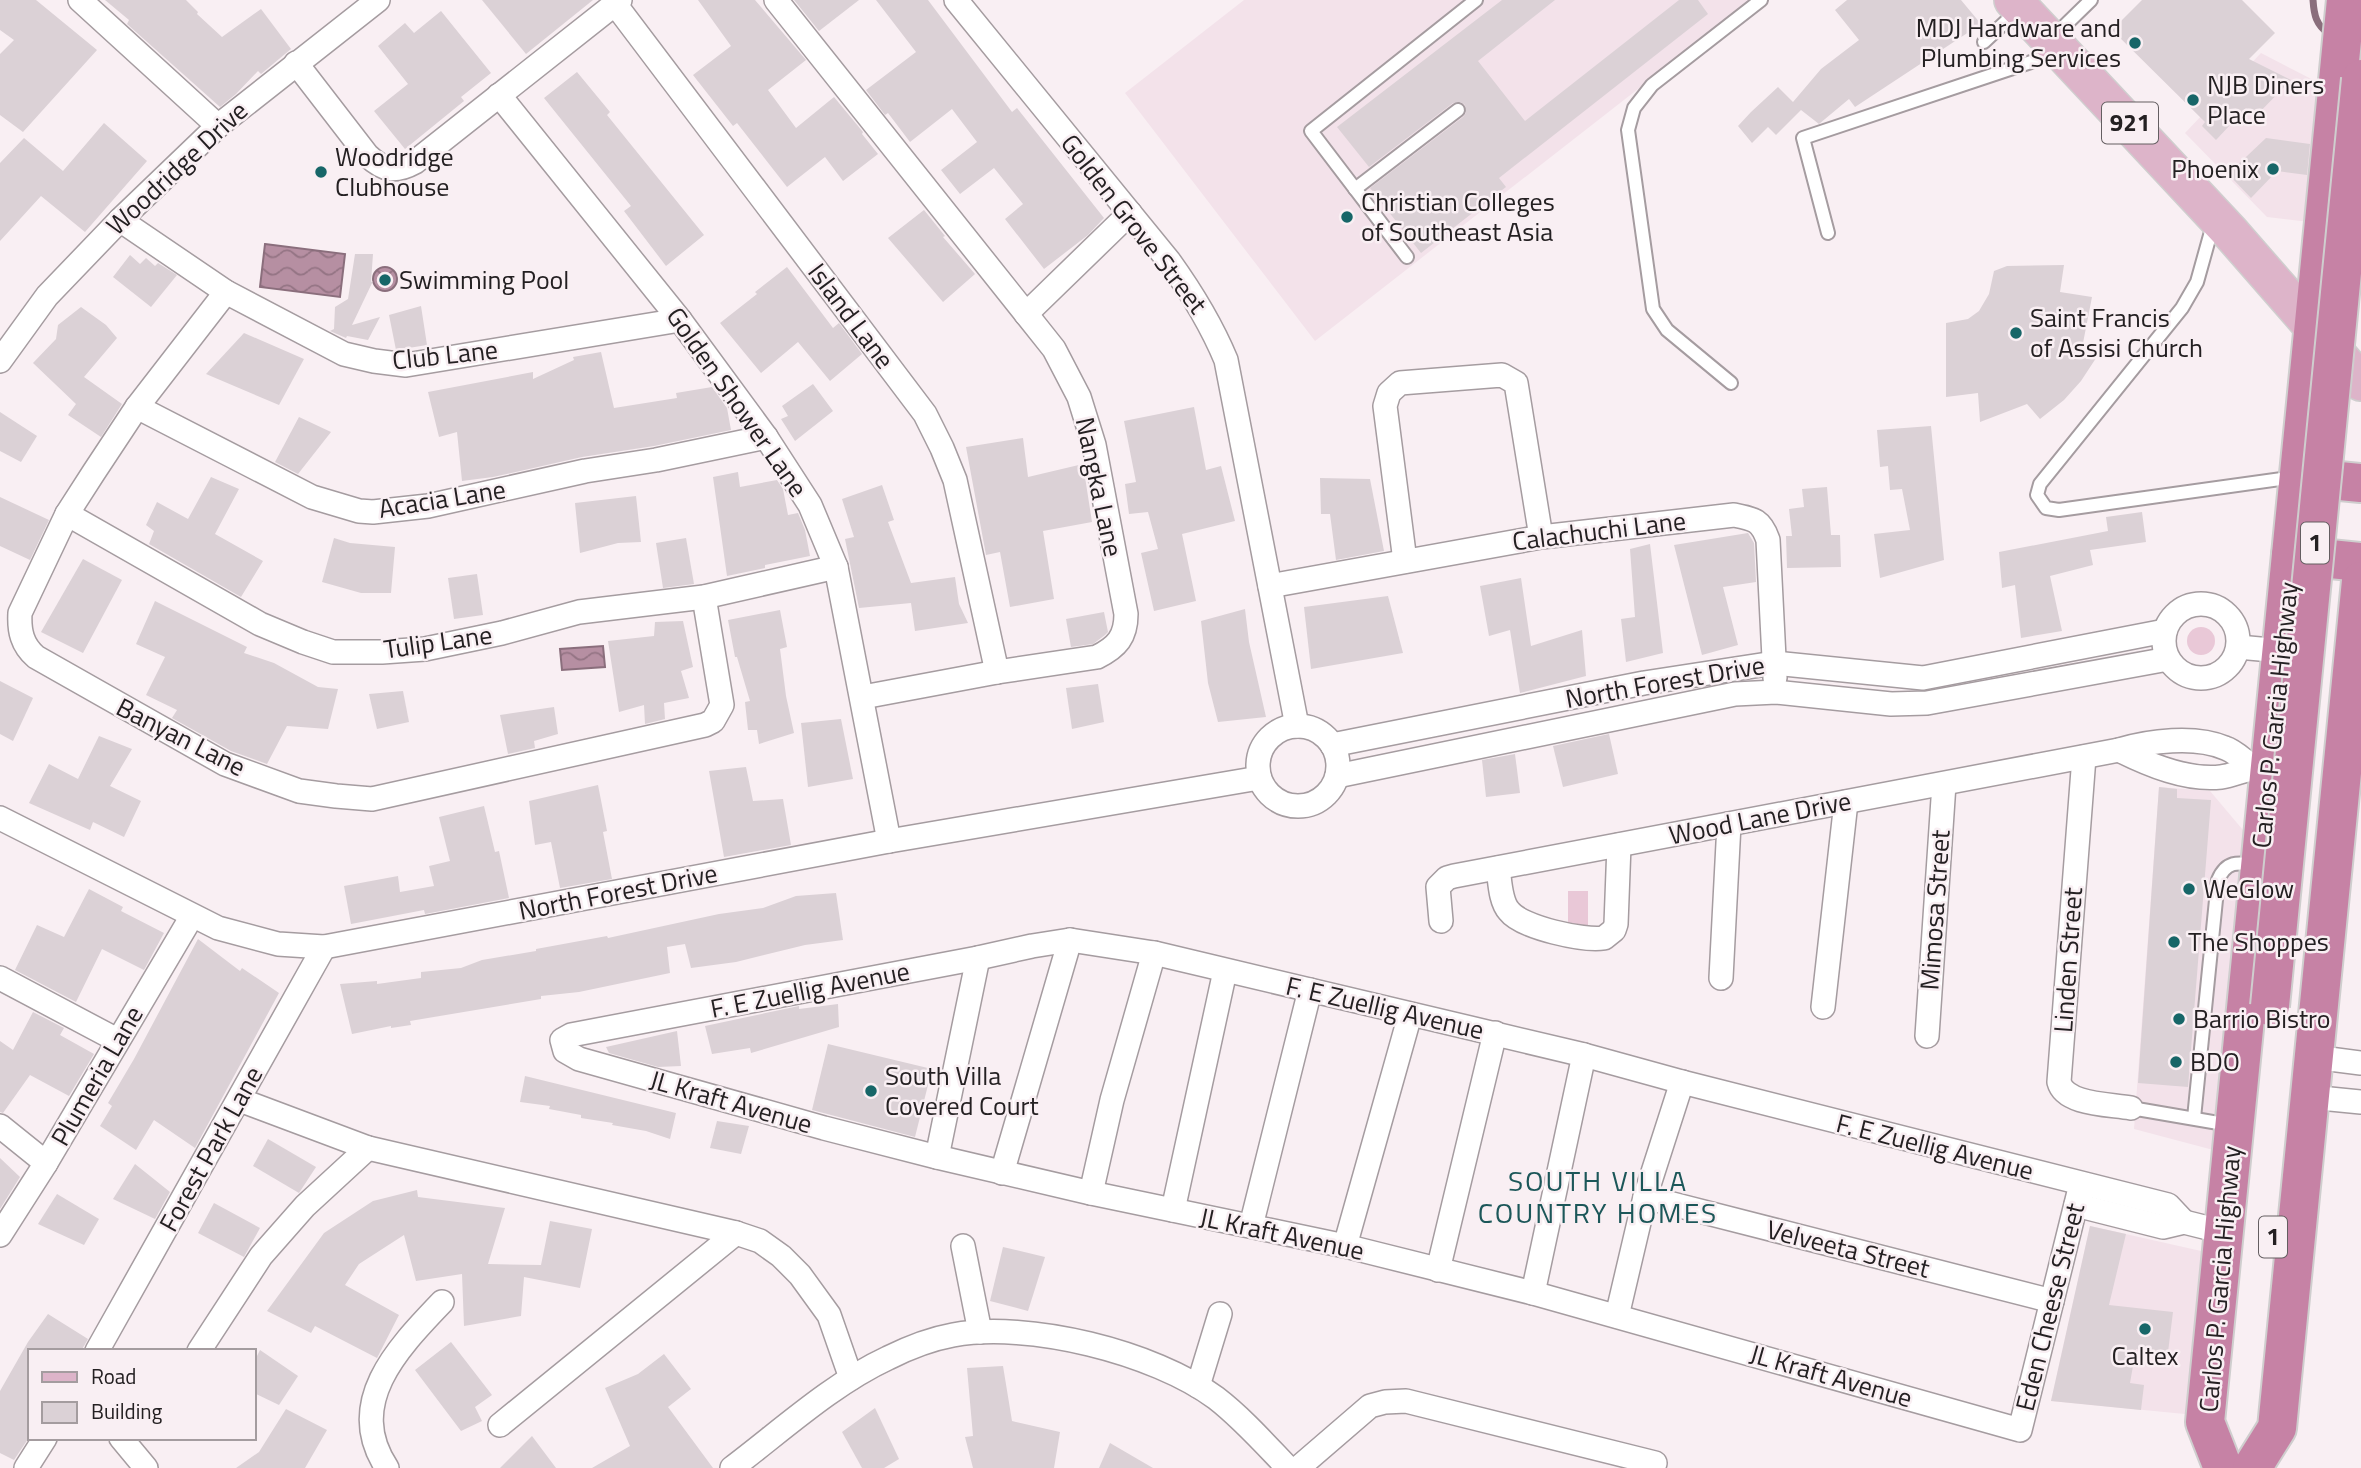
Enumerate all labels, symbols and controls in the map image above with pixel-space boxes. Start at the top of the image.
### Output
place label: MDJ Hardware and Plumbing Services [1916,8,2121,77]
marker: MDJ Hardware and Plumbing Services [2127,35,2143,51]
place label: NJB Diners Place [2207,65,2324,134]
street label: Woodridge Drive [97,92,256,244]
marker: NJB Diners Place [2185,92,2201,108]
road number: 921 [2102,103,2158,144]
street label: Golden Grove Street [1052,126,1217,322]
place label: Woodridge Clubhouse [335,137,454,206]
place label: Phoenix [2171,149,2259,188]
marker: Phoenix [2265,161,2281,177]
marker: Woodridge Clubhouse [313,164,329,180]
place label: Christian Colleges of Southeast Asia [1361,182,1555,251]
marker: Christian Colleges of Southeast Asia [1339,209,1355,225]
street label: Island Lane [799,255,904,377]
place label: Swimming Pool [399,260,569,299]
marker: Swimming Pool [377,272,393,288]
place label: Saint Francis of Assisi Church [2030,298,2203,367]
street label: Golden Shower Lane [657,299,818,505]
marker: Saint Francis of Assisi Church [2008,325,2024,341]
street label: Club Lane [390,330,500,379]
street label: Nangka Lane [1066,414,1133,560]
street label: Acacia Lane [376,469,508,528]
street label: Calachuchi Lane [1510,501,1688,560]
road number: 1 [2301,522,2329,564]
street label: Carlos P. Garcia Highway [2241,580,2308,850]
street label: Tulip Lane [381,615,495,668]
street label: North Forest Drive [1562,645,1768,718]
street label: Banyan Lane [110,687,253,786]
street label: Wood Lane Drive [1666,781,1854,854]
street label: Mimosa Street [1909,828,1960,992]
street label: North Forest Drive [515,853,721,930]
place label: WeGlow [2203,869,2294,908]
marker: WeGlow [2181,881,2197,897]
street label: Linden Street [2043,886,2092,1034]
place label: The Shoppes [2188,922,2329,961]
marker: The Shoppes [2166,934,2182,950]
street label: F. E Zuellig Avenue [707,951,913,1028]
street label: F. E Zuellig Avenue [1282,966,1488,1049]
street label: Plumeria Lane [41,998,152,1153]
place label: Barrio Bistro [2193,999,2331,1038]
marker: Barrio Bistro [2171,1011,2187,1027]
place label: BDO [2190,1042,2240,1081]
marker: BDO [2168,1054,2184,1070]
place label: South Villa Covered Court [885,1056,1039,1125]
street label: Forest Park Lane [149,1059,272,1239]
street label: JL Kraft Avenue [645,1060,817,1143]
marker: South Villa Covered Court [863,1083,879,1099]
street label: F. E Zuellig Avenue [1832,1103,2038,1190]
street label: Carlos P. Garcia Highway [2188,1144,2251,1414]
district label: SOUTH VILLA COUNTRY HOMES [1478,1159,1718,1234]
street label: JL Kraft Avenue [1196,1197,1368,1270]
street label: Eden Cheese Street [2005,1199,2094,1415]
street label: Velveeta Street [1762,1209,1934,1288]
road number: 1 [2259,1217,2287,1258]
marker: Caltex [2137,1321,2153,1337]
street label: JL Kraft Avenue [1745,1334,1917,1417]
place label: Caltex [2111,1336,2179,1375]
legend [28,1349,256,1440]
text: Road [91,1360,136,1392]
text: Building [91,1395,163,1427]

